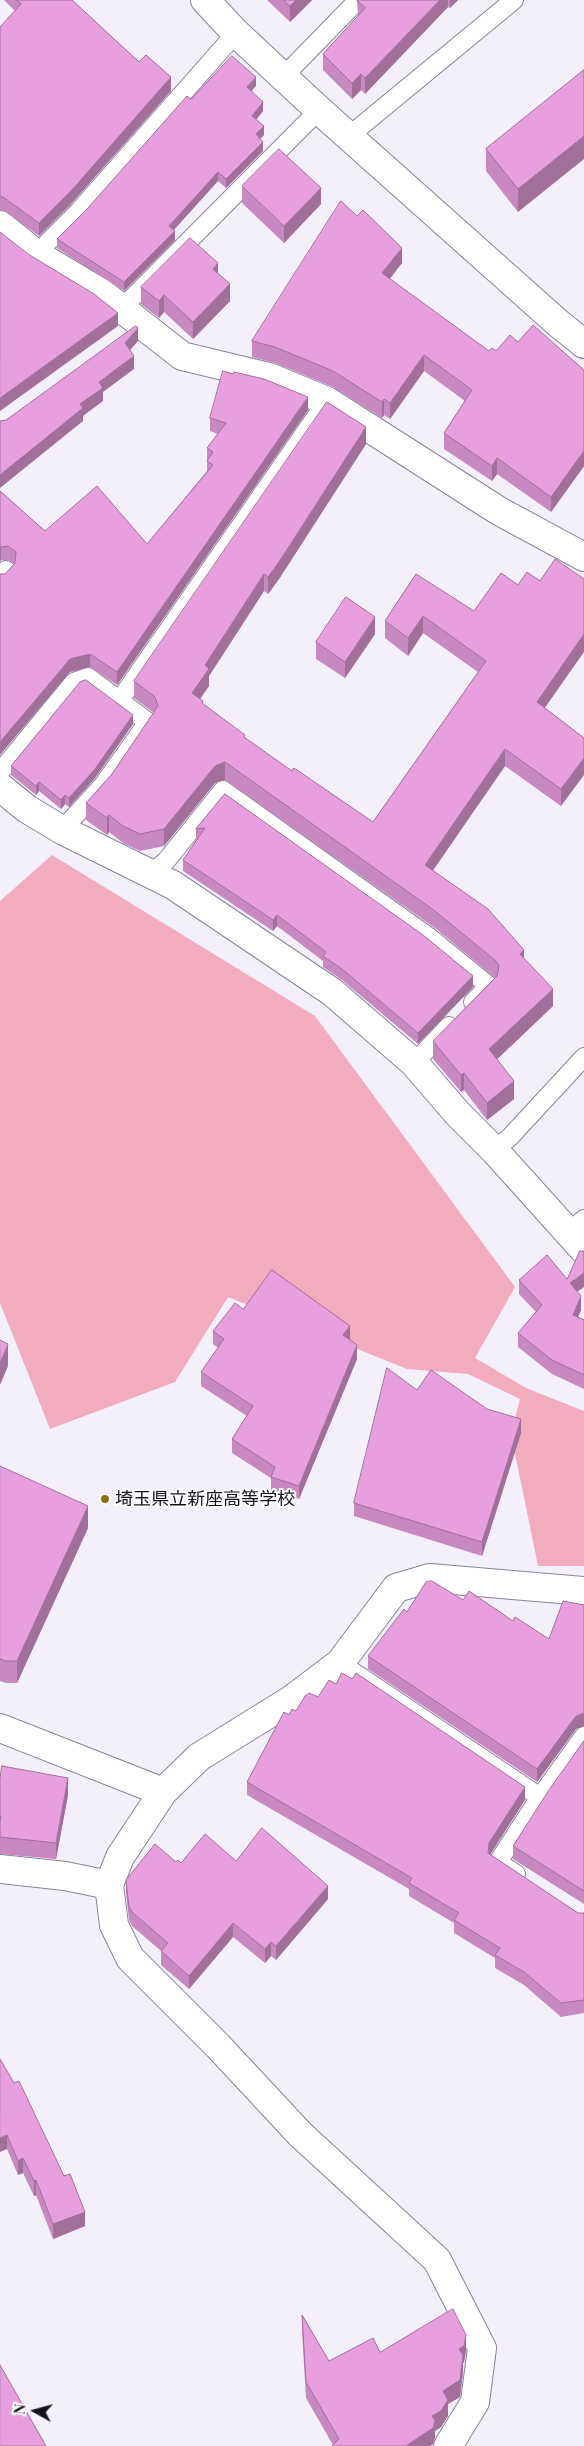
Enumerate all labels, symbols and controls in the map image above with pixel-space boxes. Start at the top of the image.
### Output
place label: 埼玉県立新座高等学校 [115,1488,295,1510]
marker: 埼玉県立新座高等学校 [99,1493,111,1505]
north arrow [10,2386,60,2436]
text: N [10,2403,30,2415]

